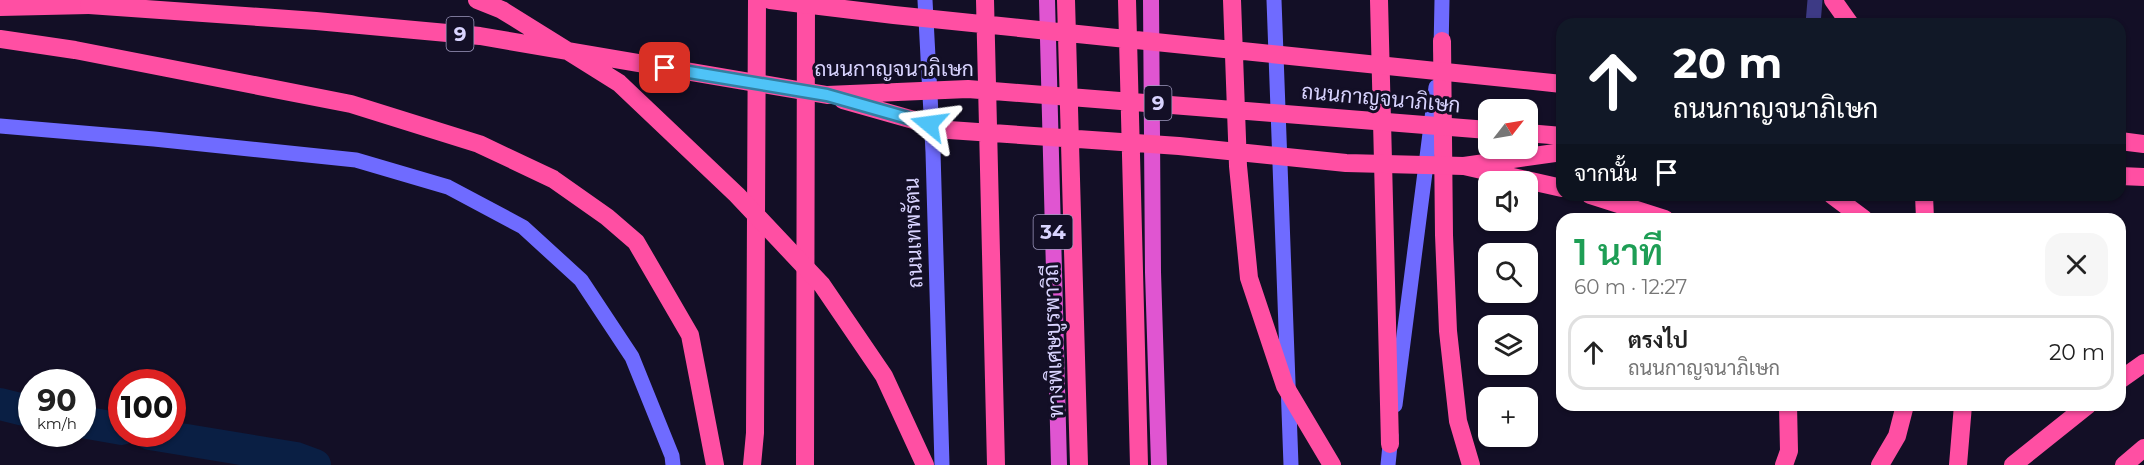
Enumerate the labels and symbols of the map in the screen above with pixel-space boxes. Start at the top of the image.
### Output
road number: 9 [446,17,474,51]
pin [639,42,690,93]
street label: ถนนกาญจนาภิเษก [814,56,974,81]
street label: ถนนกาญจนาภิเษก [1300,79,1462,117]
road number: 9 [1144,86,1172,120]
position arrow [897,92,961,156]
north arrow [1478,99,1538,159]
street label: ถนนเทพรัตน [899,177,927,289]
road number: 34 [1034,215,1072,249]
street label: ทางพิเศษบูรพาวิถี [1038,264,1071,418]
speed limit sign: 100 [108,369,186,447]

